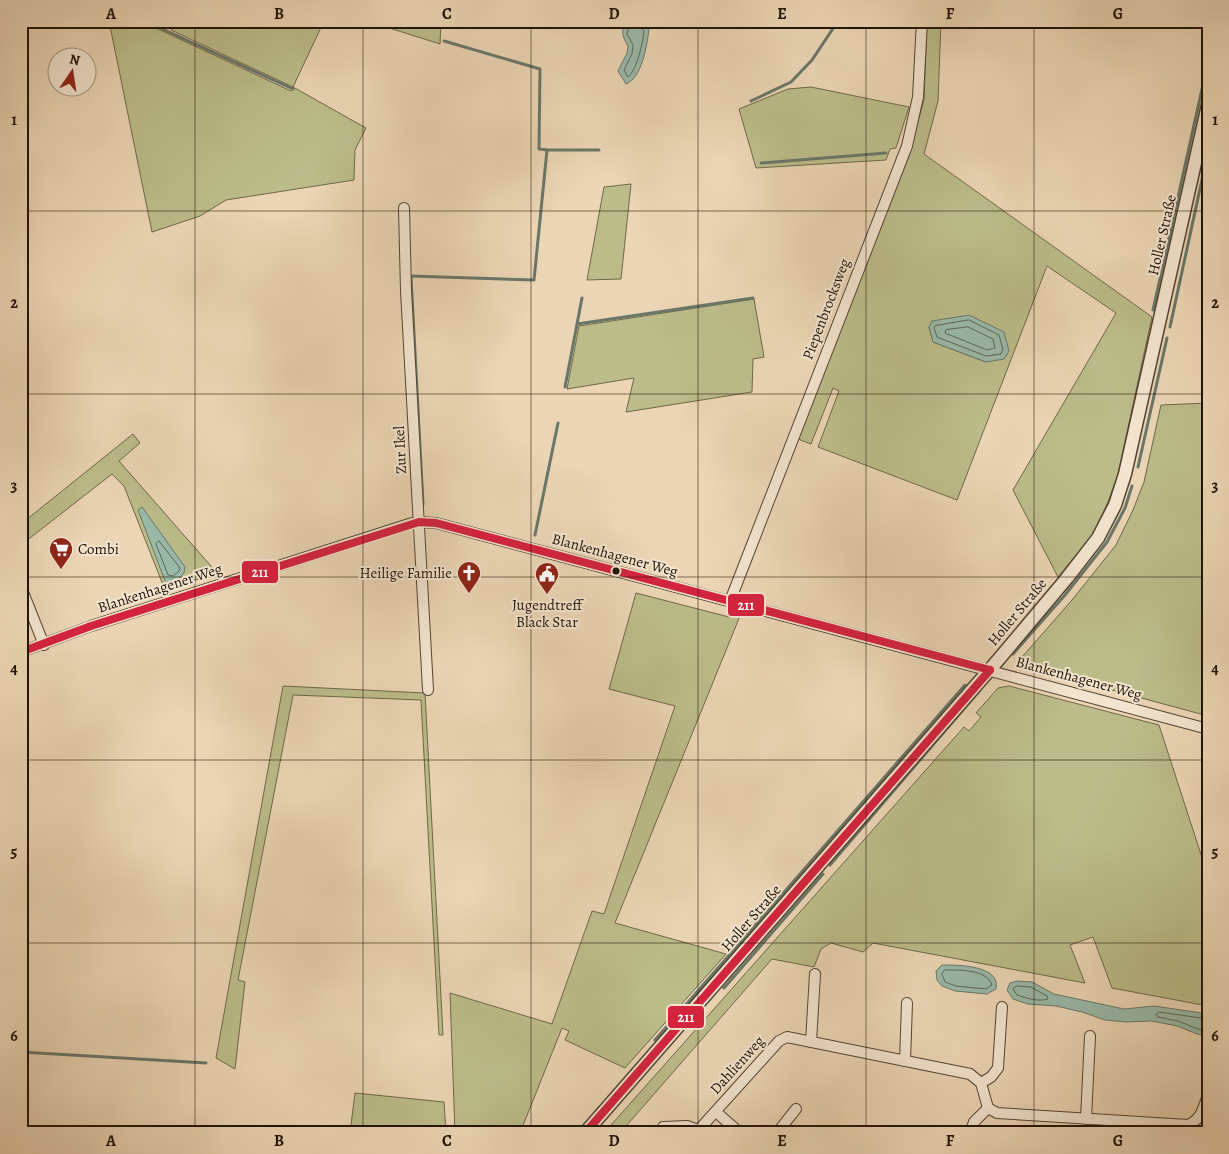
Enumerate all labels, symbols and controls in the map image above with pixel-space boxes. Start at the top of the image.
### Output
text: A [105,3,117,25]
text: B [274,3,284,25]
text: C [442,3,452,25]
text: D [608,3,620,25]
text: E [777,3,787,25]
text: F [946,3,955,25]
text: G [1113,3,1123,25]
north arrow [48,48,98,98]
text: N [68,49,82,70]
text: 1 [11,109,17,131]
text: 1 [1212,109,1218,131]
street label: Holler Straße [1143,192,1181,277]
street label: Piepenbrocksweg [798,255,855,362]
text: 2 [10,292,18,314]
text: 2 [1211,292,1219,314]
street label: Zur Ikel [389,425,411,475]
text: 3 [11,475,18,497]
text: 3 [1212,475,1219,497]
street label: Blankenhagener Weg [550,529,681,582]
supermarket icon: Combi [48,536,74,570]
place label: Combi [78,539,119,559]
street label: Blankenhagener Weg [95,558,225,618]
line badge: 211 [241,560,279,584]
church icon: Heilige Familie [456,560,482,594]
public building icon: Jugendtreff Black Star [534,561,560,595]
text: 211 [252,563,268,582]
place label: Heilige Familie [360,563,452,583]
unlabelled marker [611,566,621,576]
street label: Holler Straße [983,574,1051,650]
line badge: 211 [727,593,765,617]
place label: Jugendtreff Black Star [512,595,584,632]
text: 211 [738,596,754,615]
street label: Blankenhagener Weg [1014,652,1145,705]
text: 4 [10,658,18,680]
text: 4 [1211,658,1219,680]
text: 5 [11,841,18,863]
text: 5 [1212,841,1219,863]
street label: Holler Straße [716,880,786,956]
line badge: 211 [667,1005,705,1029]
text: 211 [678,1008,694,1027]
text: 6 [10,1025,18,1047]
text: 6 [1211,1025,1219,1047]
street label: Dahlienweg [705,1031,769,1099]
text: A [105,1130,117,1152]
text: B [274,1130,284,1152]
text: C [442,1130,452,1152]
text: D [608,1130,620,1152]
text: E [777,1130,787,1152]
text: F [946,1130,955,1152]
text: G [1113,1130,1123,1152]

